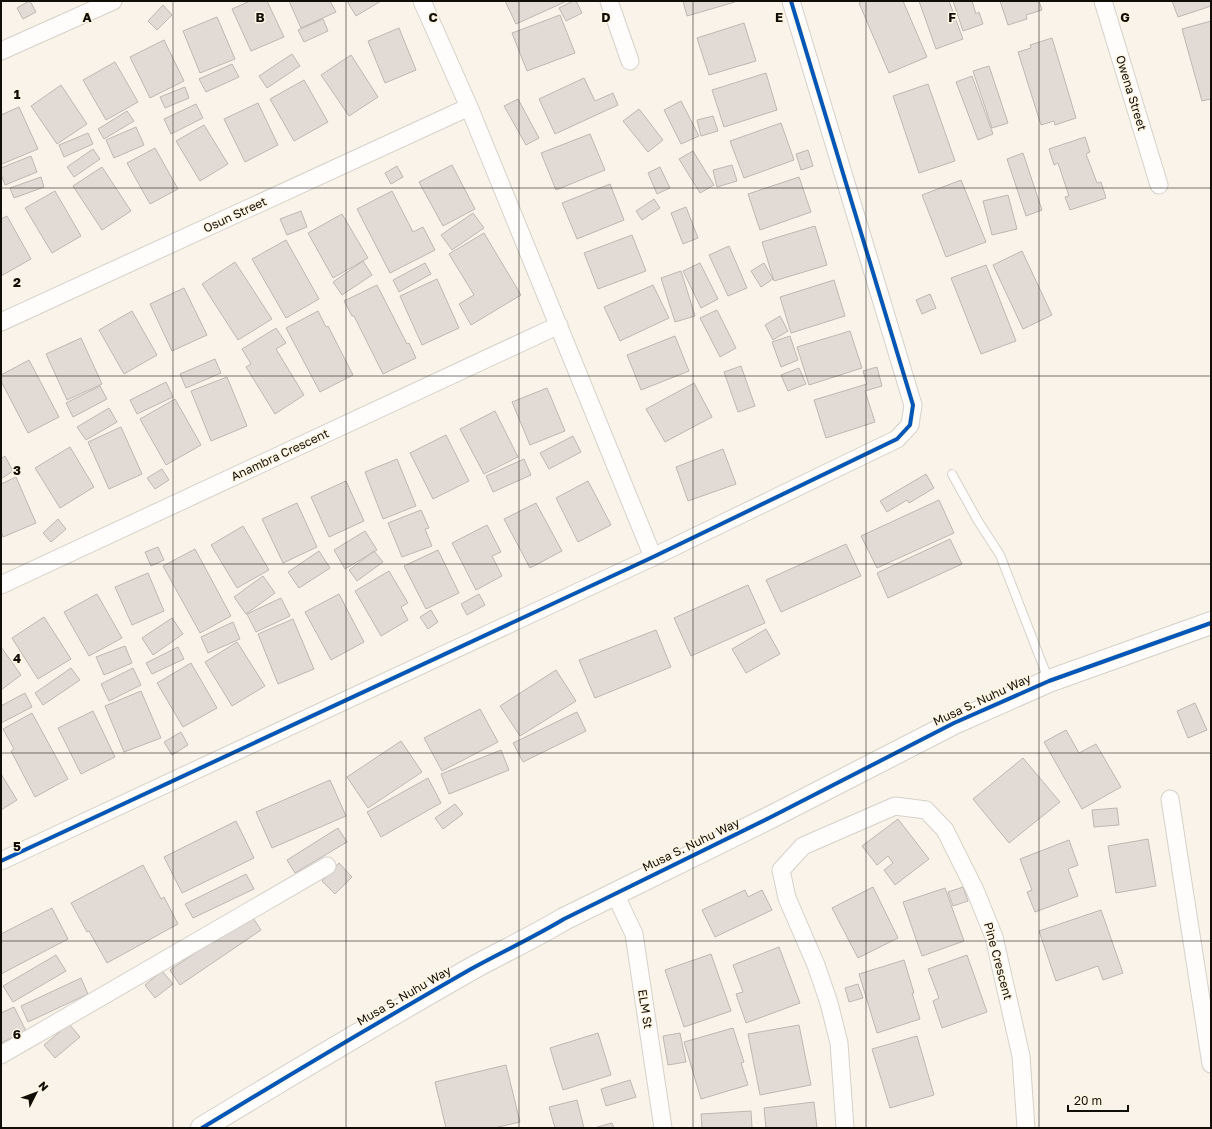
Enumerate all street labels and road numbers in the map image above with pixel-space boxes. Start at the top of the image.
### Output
street label: Owena Street [1113,53,1150,133]
street label: Osun Street [201,193,269,236]
street label: Anambra Crescent [229,425,331,484]
street label: Musa S. Nuhu Way [930,670,1033,729]
street label: Musa S. Nuhu Way [640,814,742,875]
street label: Pine Crescent [981,920,1016,1002]
street label: Musa S. Nuhu Way [354,962,454,1029]
street label: ELM St [635,988,656,1030]

